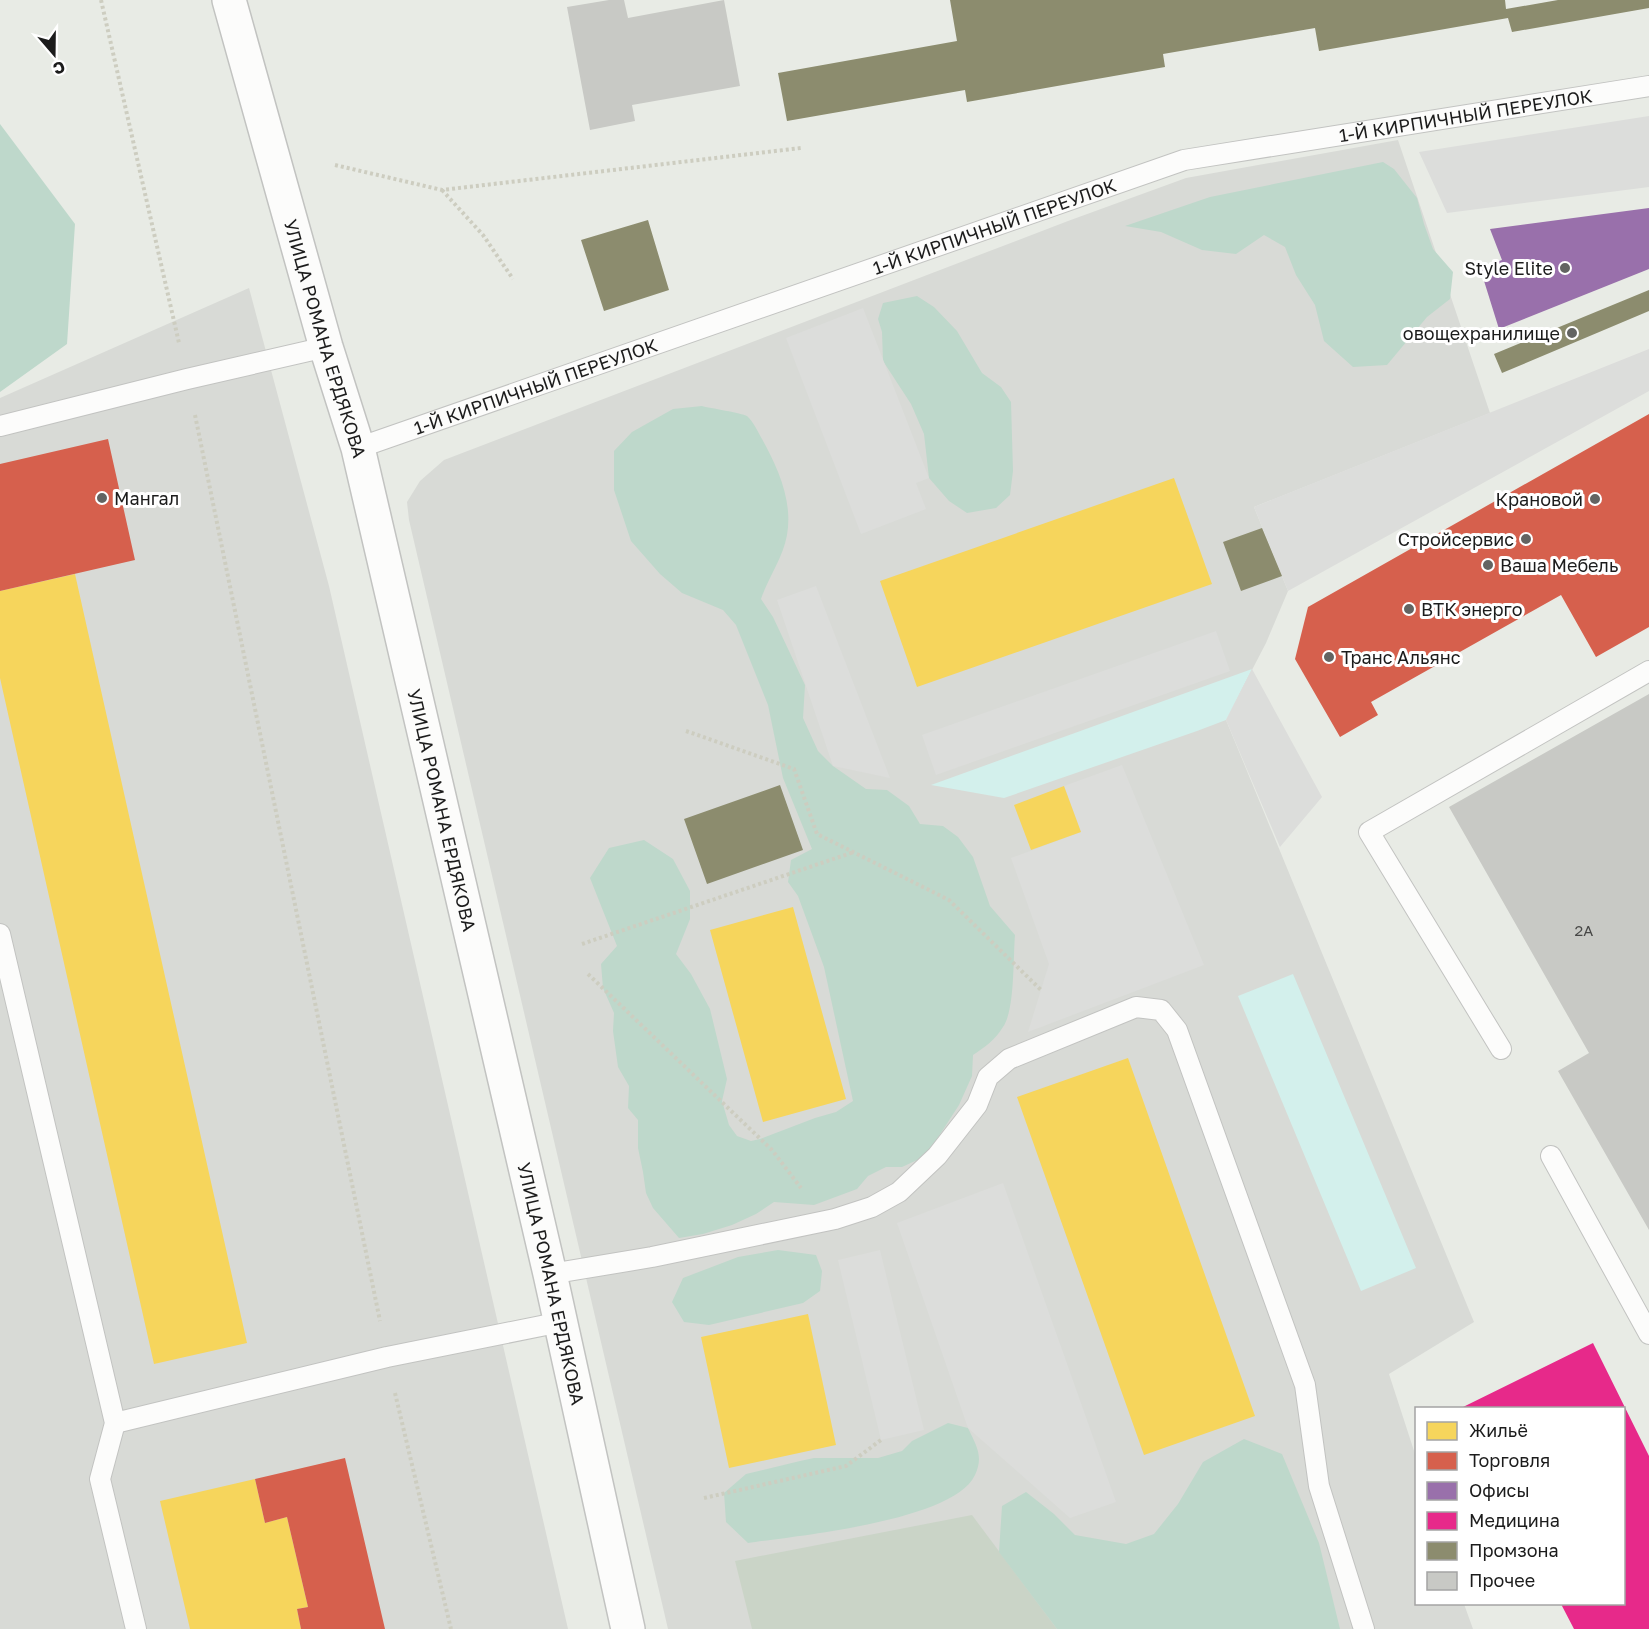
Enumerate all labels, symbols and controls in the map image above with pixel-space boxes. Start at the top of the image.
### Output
north arrow [24,24,84,84]
text: С [50,57,68,79]
street label: 1-Й КИРПИЧНЫЙ ПЕРЕУЛОК [1337,84,1594,146]
street label: 1-Й КИРПИЧНЫЙ ПЕРЕУЛОК [870,173,1119,279]
street label: УЛИЦА РОМАНА ЕРДЯКОВА [280,217,371,460]
place label: Style Elite [1464,257,1553,279]
marker: Style Elite [1558,261,1572,275]
place label: овощехранилище [1403,322,1560,344]
marker: овощехранилище [1565,326,1579,340]
street label: 1-Й КИРПИЧНЫЙ ПЕРЕУЛОК [411,333,660,439]
place label: Мангал [114,487,179,509]
place label: Крановой [1495,488,1583,510]
marker: Мангал [95,491,109,505]
marker: Крановой [1588,492,1602,506]
place label: Стройсервис [1398,528,1514,550]
marker: Стройсервис [1519,532,1533,546]
place label: Ваша Мебель [1500,554,1618,576]
marker: Ваша Мебель [1481,558,1495,572]
place label: ВТК энерго [1421,598,1523,620]
marker: ВТК энерго [1402,602,1416,616]
place label: Транс Альянс [1341,646,1461,668]
marker: Транс Альянс [1322,650,1336,664]
street label: УЛИЦА РОМАНА ЕРДЯКОВА [403,687,481,933]
house number: 2А [1575,921,1593,939]
street label: УЛИЦА РОМАНА ЕРДЯКОВА [513,1160,589,1407]
legend [1415,1407,1625,1605]
text: Жильё [1469,1419,1528,1441]
text: Торговля [1469,1449,1550,1471]
text: Офисы [1469,1479,1530,1501]
text: Медицина [1469,1509,1560,1531]
text: Промзона [1469,1539,1559,1561]
text: Прочее [1469,1569,1535,1591]

